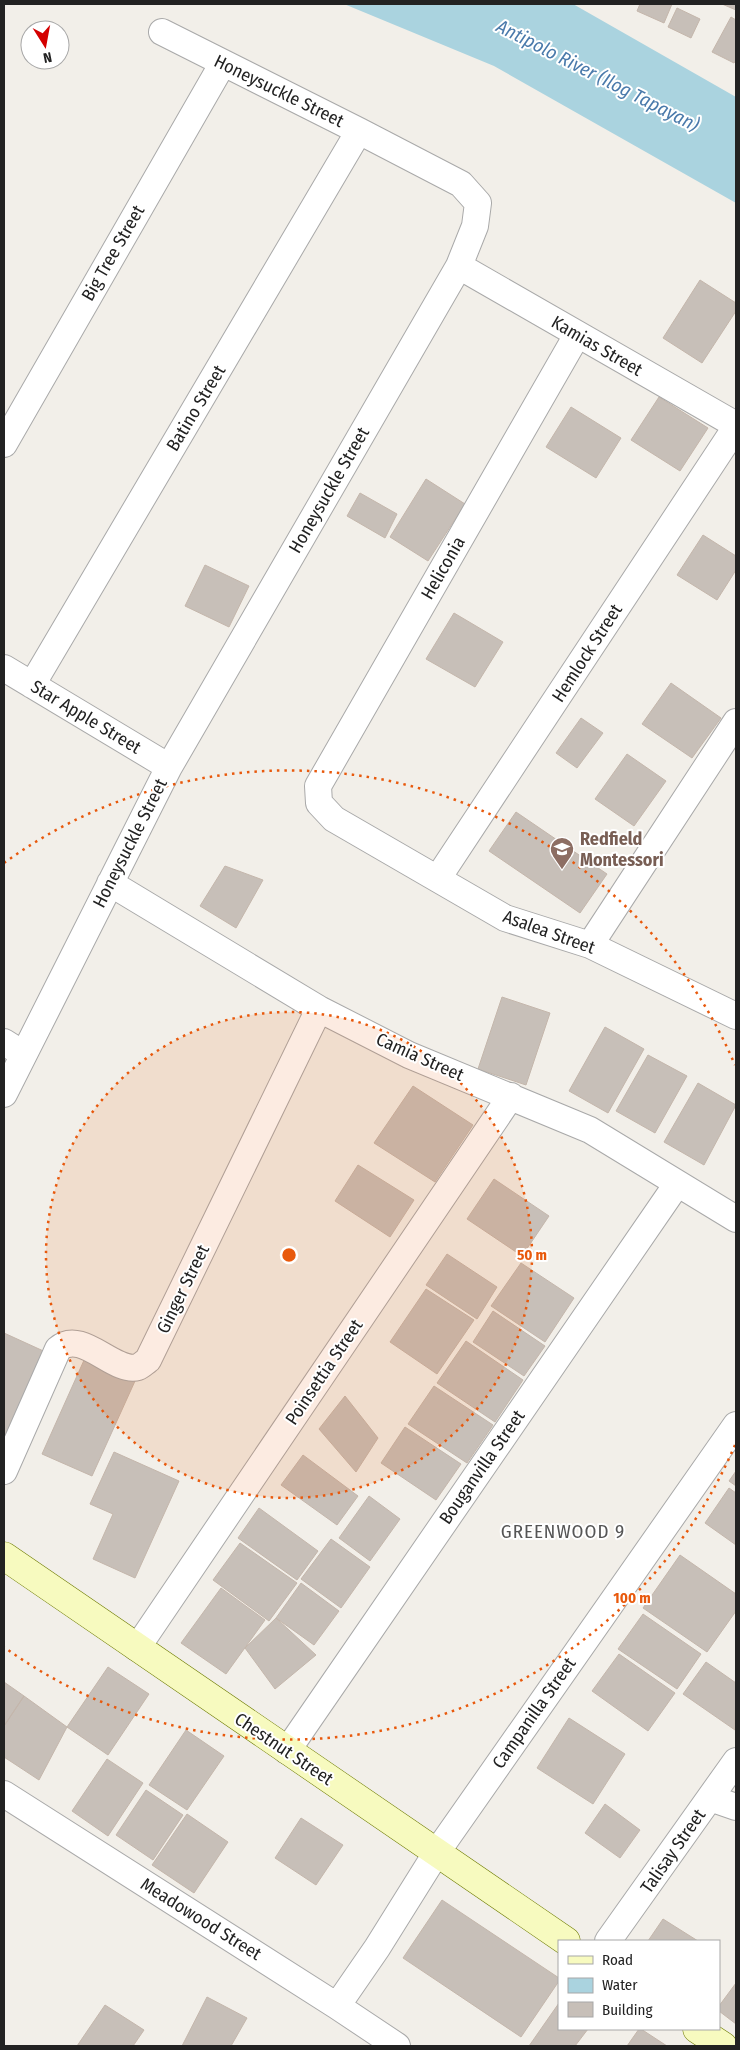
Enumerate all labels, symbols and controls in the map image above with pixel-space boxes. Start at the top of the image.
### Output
water label: Antipolo River (Ilog Tapayan) [492,14,703,137]
north arrow [20,20,70,70]
text: N [42,48,53,66]
street label: Honeysuckle Street [210,50,348,132]
street label: Big Tree Street [77,201,149,305]
street label: Kamias Street [548,311,647,381]
street label: Batino Street [162,361,230,455]
street label: Honeysuckle Street [284,423,374,557]
street label: Heliconia [416,533,470,603]
street label: Hemlock Street [547,600,627,706]
street label: Star Apple Street [27,675,145,759]
street label: Honeysuckle Street [88,775,172,911]
place label: Redfield Montessori [580,828,664,871]
school or university icon: Redfield Montessori [549,836,575,870]
street label: Asalea Street [500,905,598,959]
street label: Camia Street [373,1028,467,1086]
street label: Ginger Street [152,1241,214,1337]
centre of rings [280,1246,298,1264]
text: 50 m [517,1246,547,1264]
street label: Poinsettia Street [281,1315,367,1429]
street label: Bouganvilla Street [434,1406,530,1528]
district label: GREENWOOD 9 [501,1520,625,1543]
text: 100 m [613,1589,651,1607]
street label: Campanilla Street [488,1653,581,1773]
street label: Chestnut Street [231,1708,338,1790]
street label: Talisay Street [636,1804,710,1897]
street label: Meadowood Street [137,1873,266,1965]
legend [558,1940,720,2030]
text: Road [602,1951,633,1969]
text: Water [602,1976,638,1994]
text: Building [602,2001,653,2019]

